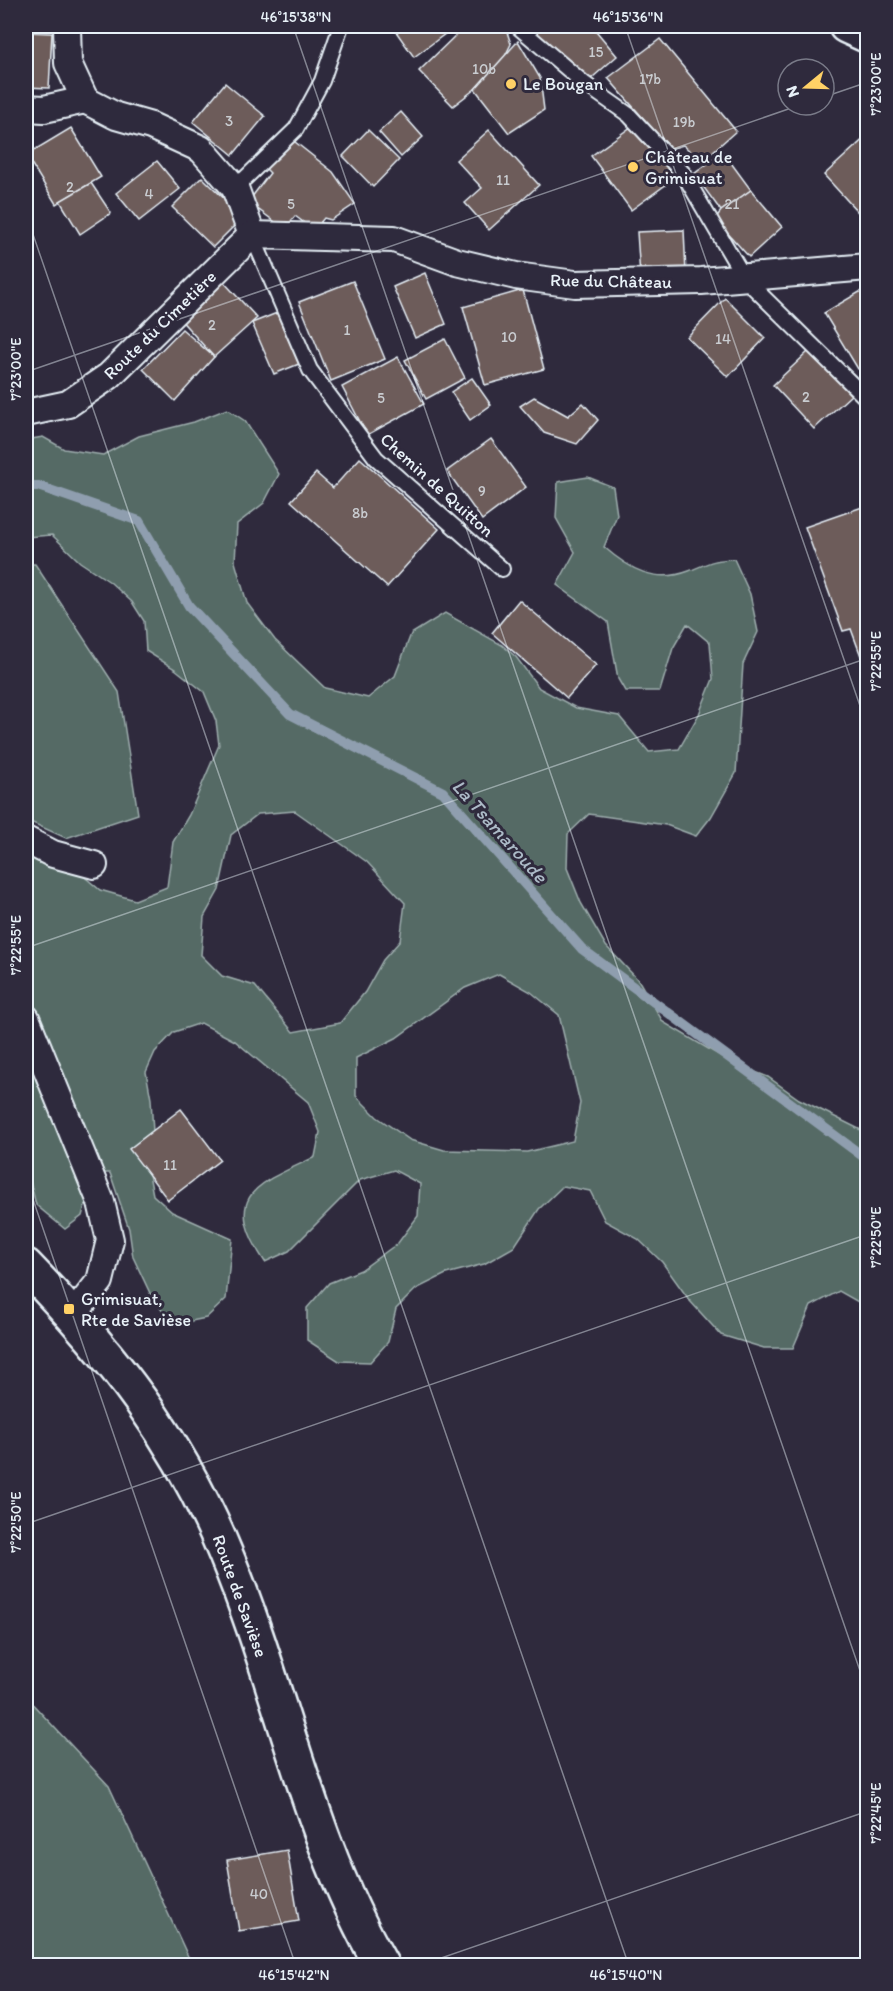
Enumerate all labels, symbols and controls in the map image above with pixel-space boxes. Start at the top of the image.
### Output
text: 46°15'38"N [261,8,332,26]
text: 46°15'36"N [593,8,663,26]
house number: 15 [589,43,604,61]
text: 7°23'00"E [867,53,885,115]
north arrow [776,57,836,117]
house number: 10b [472,60,496,78]
house number: 17b [639,70,661,88]
place label: Le Bougan [523,73,604,95]
marker: Le Bougan [504,77,518,91]
text: N [782,84,803,100]
house number: 3 [225,112,233,130]
house number: 19b [673,113,696,131]
place label: Château de Grimisuat [645,146,732,189]
marker: Château de Grimisuat [626,160,640,174]
house number: 11 [496,171,510,189]
house number: 2 [66,178,74,196]
house number: 4 [144,185,154,203]
house number: 5 [287,195,295,213]
house number: 21 [725,195,739,213]
street label: Route du Cimetière [99,266,221,384]
street label: Rue du Château [550,269,672,293]
house number: 2 [208,316,216,334]
house number: 1 [344,321,351,339]
house number: 10 [501,328,517,346]
house number: 14 [715,330,731,348]
text: 7°23'00"E [7,338,25,400]
house number: 2 [802,388,810,406]
house number: 5 [377,389,385,407]
street label: Chemin de Quitton [376,428,498,542]
house number: 9 [478,482,486,500]
house number: 8b [352,504,368,522]
text: 7°22'55"E [867,631,885,691]
water label: La Tsamaroude [447,774,554,889]
text: 7°22'55"E [7,915,25,975]
house number: 11 [163,1156,177,1174]
text: 7°22'50"E [867,1206,885,1268]
place label: Grimisuat, Rte de Savièse [81,1288,191,1331]
marker: Grimisuat, Rte de Savièse [62,1302,76,1316]
text: 7°22'50"E [7,1491,25,1553]
street label: Route de Savièse [208,1532,272,1660]
text: 7°22'45"E [867,1782,885,1844]
house number: 40 [250,1885,268,1903]
text: 46°15'42"N [258,1966,330,1984]
text: 46°15'40"N [590,1966,662,1984]

